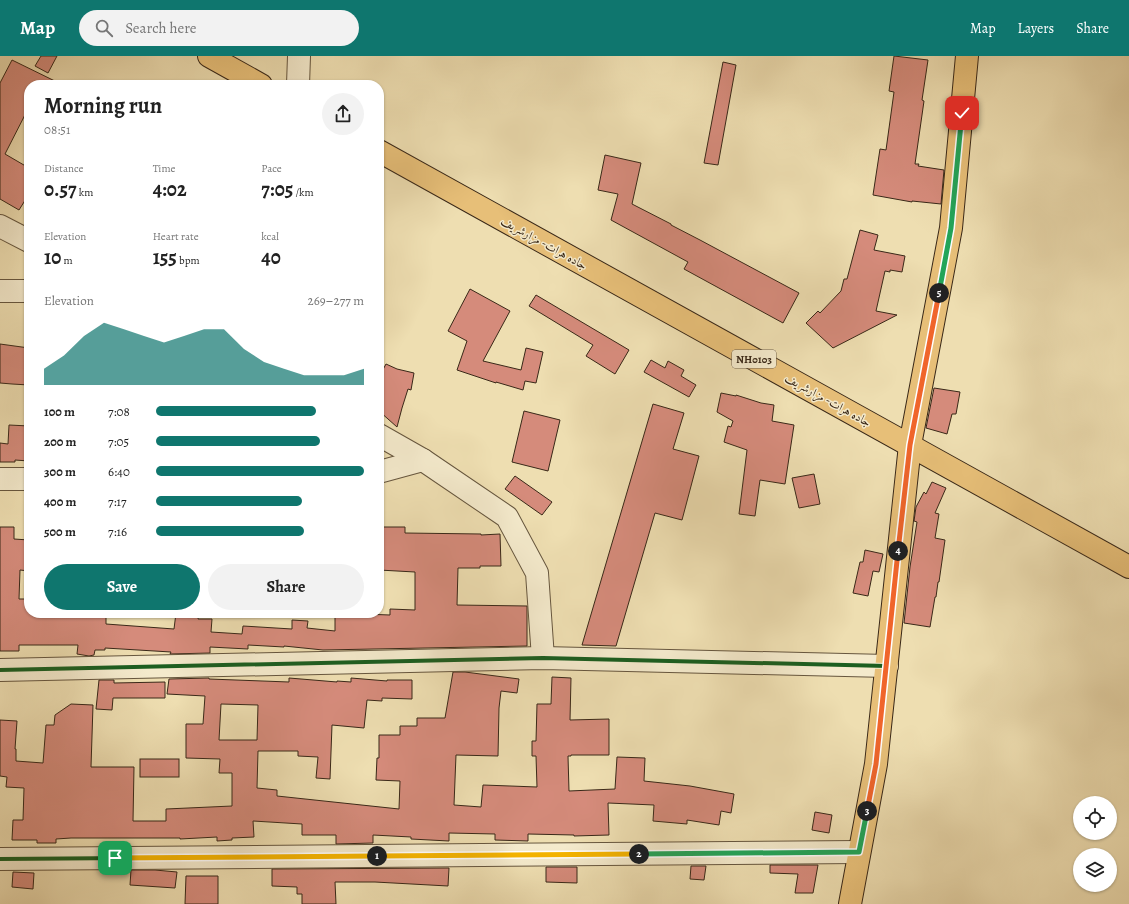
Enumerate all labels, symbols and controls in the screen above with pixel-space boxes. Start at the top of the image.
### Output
search box [79,10,359,46]
text: Map [20,15,55,41]
icon: search [93,17,115,39]
text: Search here [125,18,197,38]
text: Map [970,19,996,38]
text: Layers [1018,19,1054,38]
text: Share [1076,19,1109,38]
text: Morning run [44,91,162,121]
button: share [322,93,364,135]
pin [945,96,979,130]
icon: check [951,102,973,124]
text: 08:51 [44,121,70,138]
text: Distance [44,161,83,176]
text: Time [153,161,176,176]
text: Pace [261,161,282,176]
text: 0.57 [44,176,77,203]
text: 4:02 [153,176,187,203]
text: 7:05 [261,176,293,203]
text: km [77,185,93,200]
text: /km [293,185,314,200]
street label: جاده هرات- مزارشریف [498,213,590,274]
text: Elevation [44,229,86,244]
text: Heart rate [153,229,199,244]
text: kcal [261,229,279,244]
text: 10 [44,244,61,271]
text: 155 [153,244,177,271]
text: 40 [261,244,281,271]
text: m [61,253,73,268]
text: bpm [177,253,200,268]
pin: 5 [929,283,949,303]
text: 5 [937,285,941,300]
text: Elevation [44,292,94,309]
text: 269–277 m [308,292,364,309]
road number: NH0103 [732,350,776,368]
street label: جاده هرات- مزارشریف [782,370,874,431]
text: 100 m [44,403,75,420]
text: 7:08 [108,403,130,420]
text: 200 m [44,433,77,450]
text: 7:05 [108,433,129,450]
text: 300 m [44,463,76,480]
text: 6:40 [108,463,130,480]
text: 400 m [44,493,76,510]
text: 7:17 [108,493,126,510]
text: 500 m [44,523,76,540]
text: 7:16 [108,523,127,540]
pin: 4 [888,541,908,561]
text: 4 [895,543,901,558]
button: Save [44,564,200,610]
button: Share [208,564,364,610]
map controls [1073,796,1117,892]
button: locate [1073,796,1117,840]
pin: 3 [857,801,877,821]
text: 3 [865,803,869,818]
pin [98,841,132,875]
pin: 2 [629,844,649,864]
pin: 1 [367,846,387,866]
text: 2 [636,846,642,861]
icon: arrive [104,847,126,869]
text: 1 [375,848,379,863]
button: layers [1073,848,1117,892]

